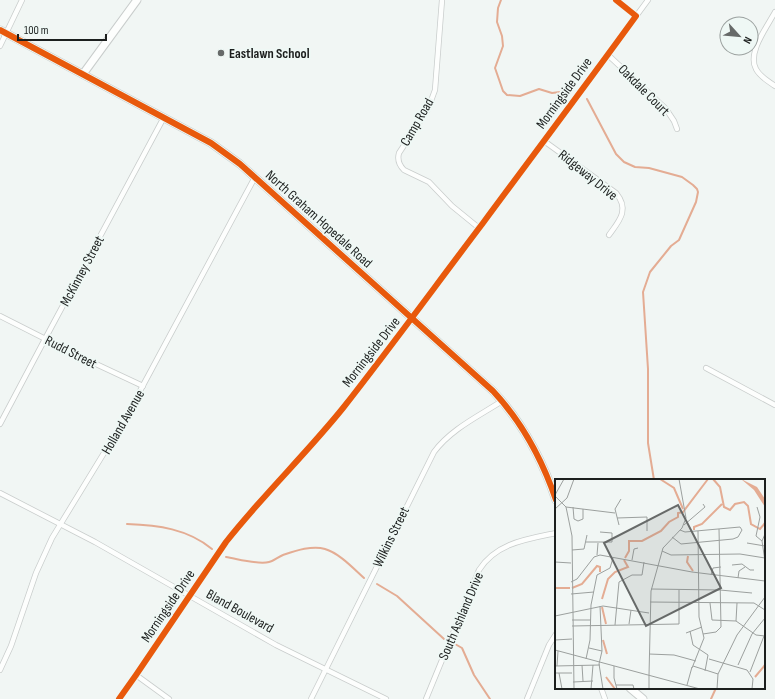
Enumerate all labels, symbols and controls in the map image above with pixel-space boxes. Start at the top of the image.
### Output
scale bar [18,16,106,42]
north arrow [719,16,759,56]
text: 100 m [24,23,49,38]
text: N [740,35,755,46]
place label: Eastlawn School [229,45,310,62]
marker: Eastlawn School [216,48,226,58]
street label: Morningside Drive [532,54,596,132]
street label: Oakdale Court [615,61,673,119]
street label: Camp Road [397,95,438,149]
street label: Ridgeway Drive [555,146,621,204]
street label: North Graham Hopedale Road [262,167,376,272]
street label: McKinney Street [56,233,108,309]
street label: Morningside Drive [338,314,404,390]
street label: Rudd Street [42,332,100,372]
street label: Holland Avenue [98,387,148,457]
inset map [555,479,765,689]
street label: Wilkins Street [369,504,413,570]
street label: Morningside Drive [137,566,199,646]
street label: South Ashland Drive [435,570,487,662]
street label: Bland Boulevard [203,585,277,637]

